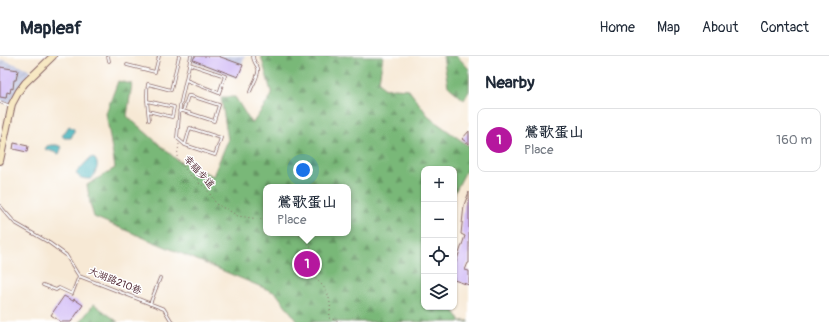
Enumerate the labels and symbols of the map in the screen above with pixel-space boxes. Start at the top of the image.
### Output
street label: 幸福步道 [181,153,217,191]
your location [293,160,313,180]
pin: 1 [294,249,320,279]
street label: 大湖路210巷 [87,265,144,297]

